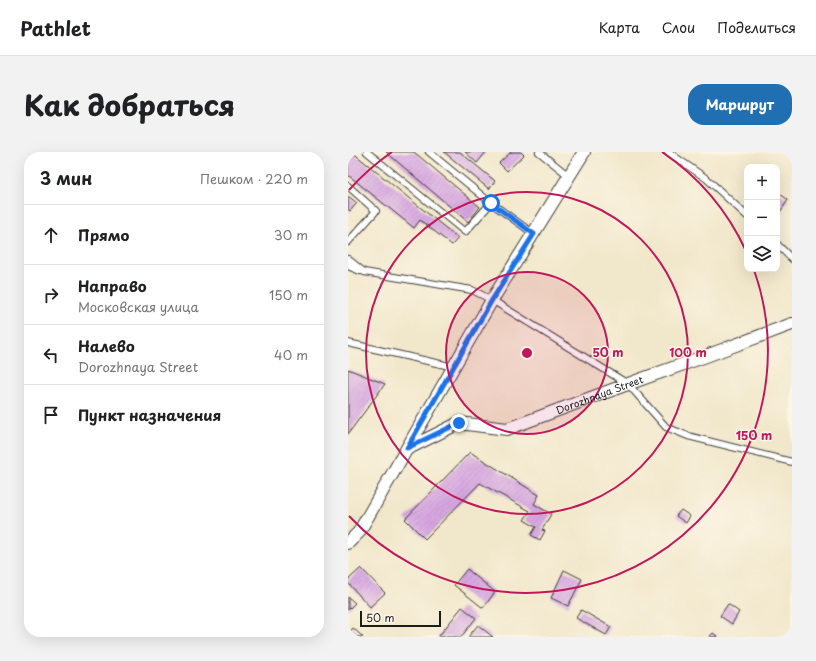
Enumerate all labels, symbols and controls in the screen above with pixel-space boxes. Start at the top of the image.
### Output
text: Pathlet [20,14,91,42]
text: Карта [599,17,640,38]
text: Слои [662,17,695,38]
text: Поделиться [717,17,796,38]
text: Как добраться [24,83,235,126]
button: Маршрут [688,84,792,125]
map controls [744,164,780,272]
button: + [744,164,780,200]
text: 3 мин [40,165,92,191]
text: Пешком · 220 m [200,169,308,188]
route start [482,194,500,212]
button: − [744,200,780,236]
text: Прямо [78,223,129,246]
icon: ahead [40,224,62,246]
text: 30 m [274,225,308,244]
button: layers [744,236,780,272]
text: Направо [78,274,147,297]
icon: right [40,284,62,306]
text: 150 m [269,285,308,304]
text: Московская улица [78,297,199,316]
text: Налево [78,334,135,357]
text: 50 m [592,343,624,361]
text: 100 m [669,343,707,361]
icon: left [40,344,62,366]
text: 40 m [274,345,308,364]
centre of rings [520,346,534,360]
text: Dorozhnaya Street [78,357,198,376]
street label: Dorozhnaya Street [553,371,645,417]
text: Пункт назначения [78,403,221,426]
icon: arrive [40,404,62,426]
route end [450,414,468,432]
text: 150 m [736,426,772,444]
scale bar [360,609,441,628]
text: 50 m [366,609,395,626]

